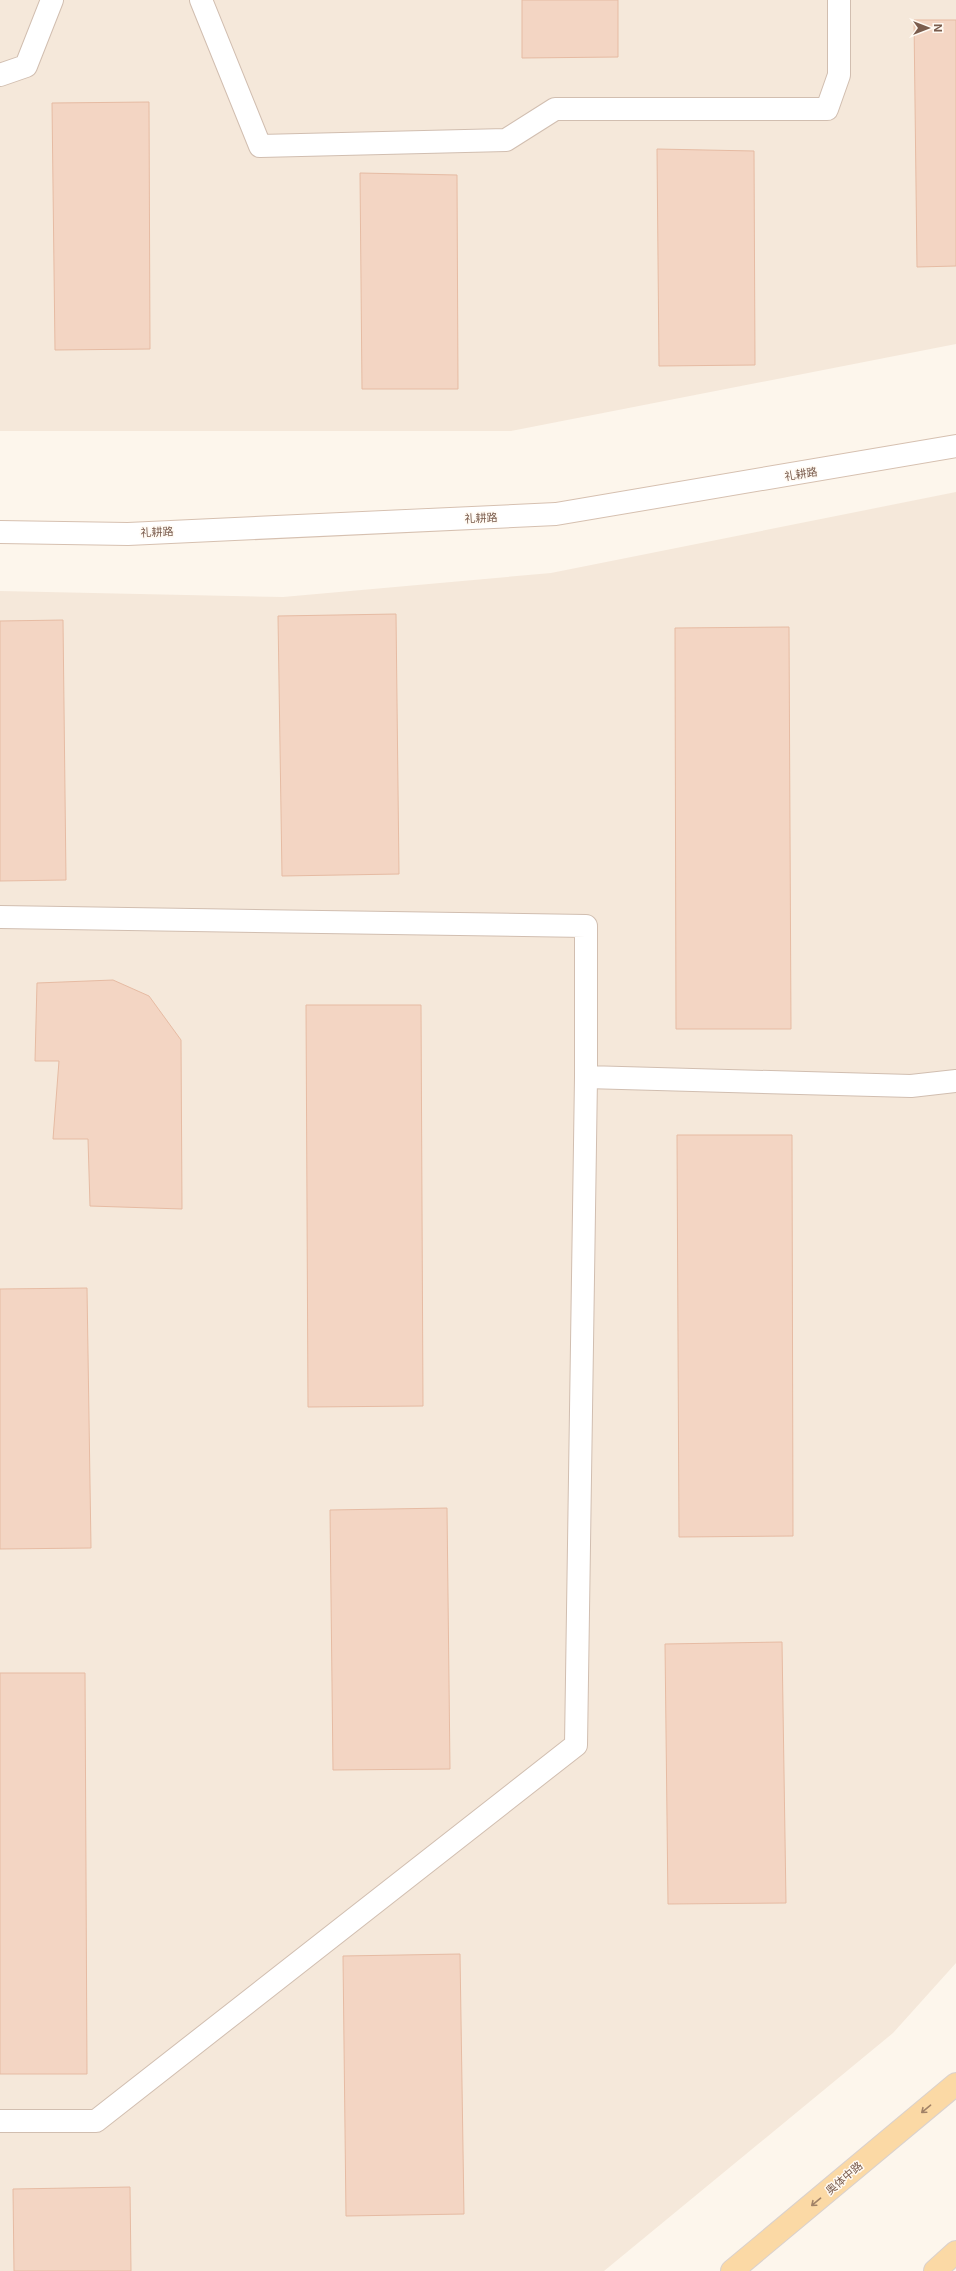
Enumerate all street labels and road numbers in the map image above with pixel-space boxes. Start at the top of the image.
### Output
street label: 礼耕路 [784,465,818,483]
street label: 礼耕路 [464,510,498,526]
street label: 礼耕路 [140,524,174,540]
street label: 奥体中路 [823,2158,865,2198]

